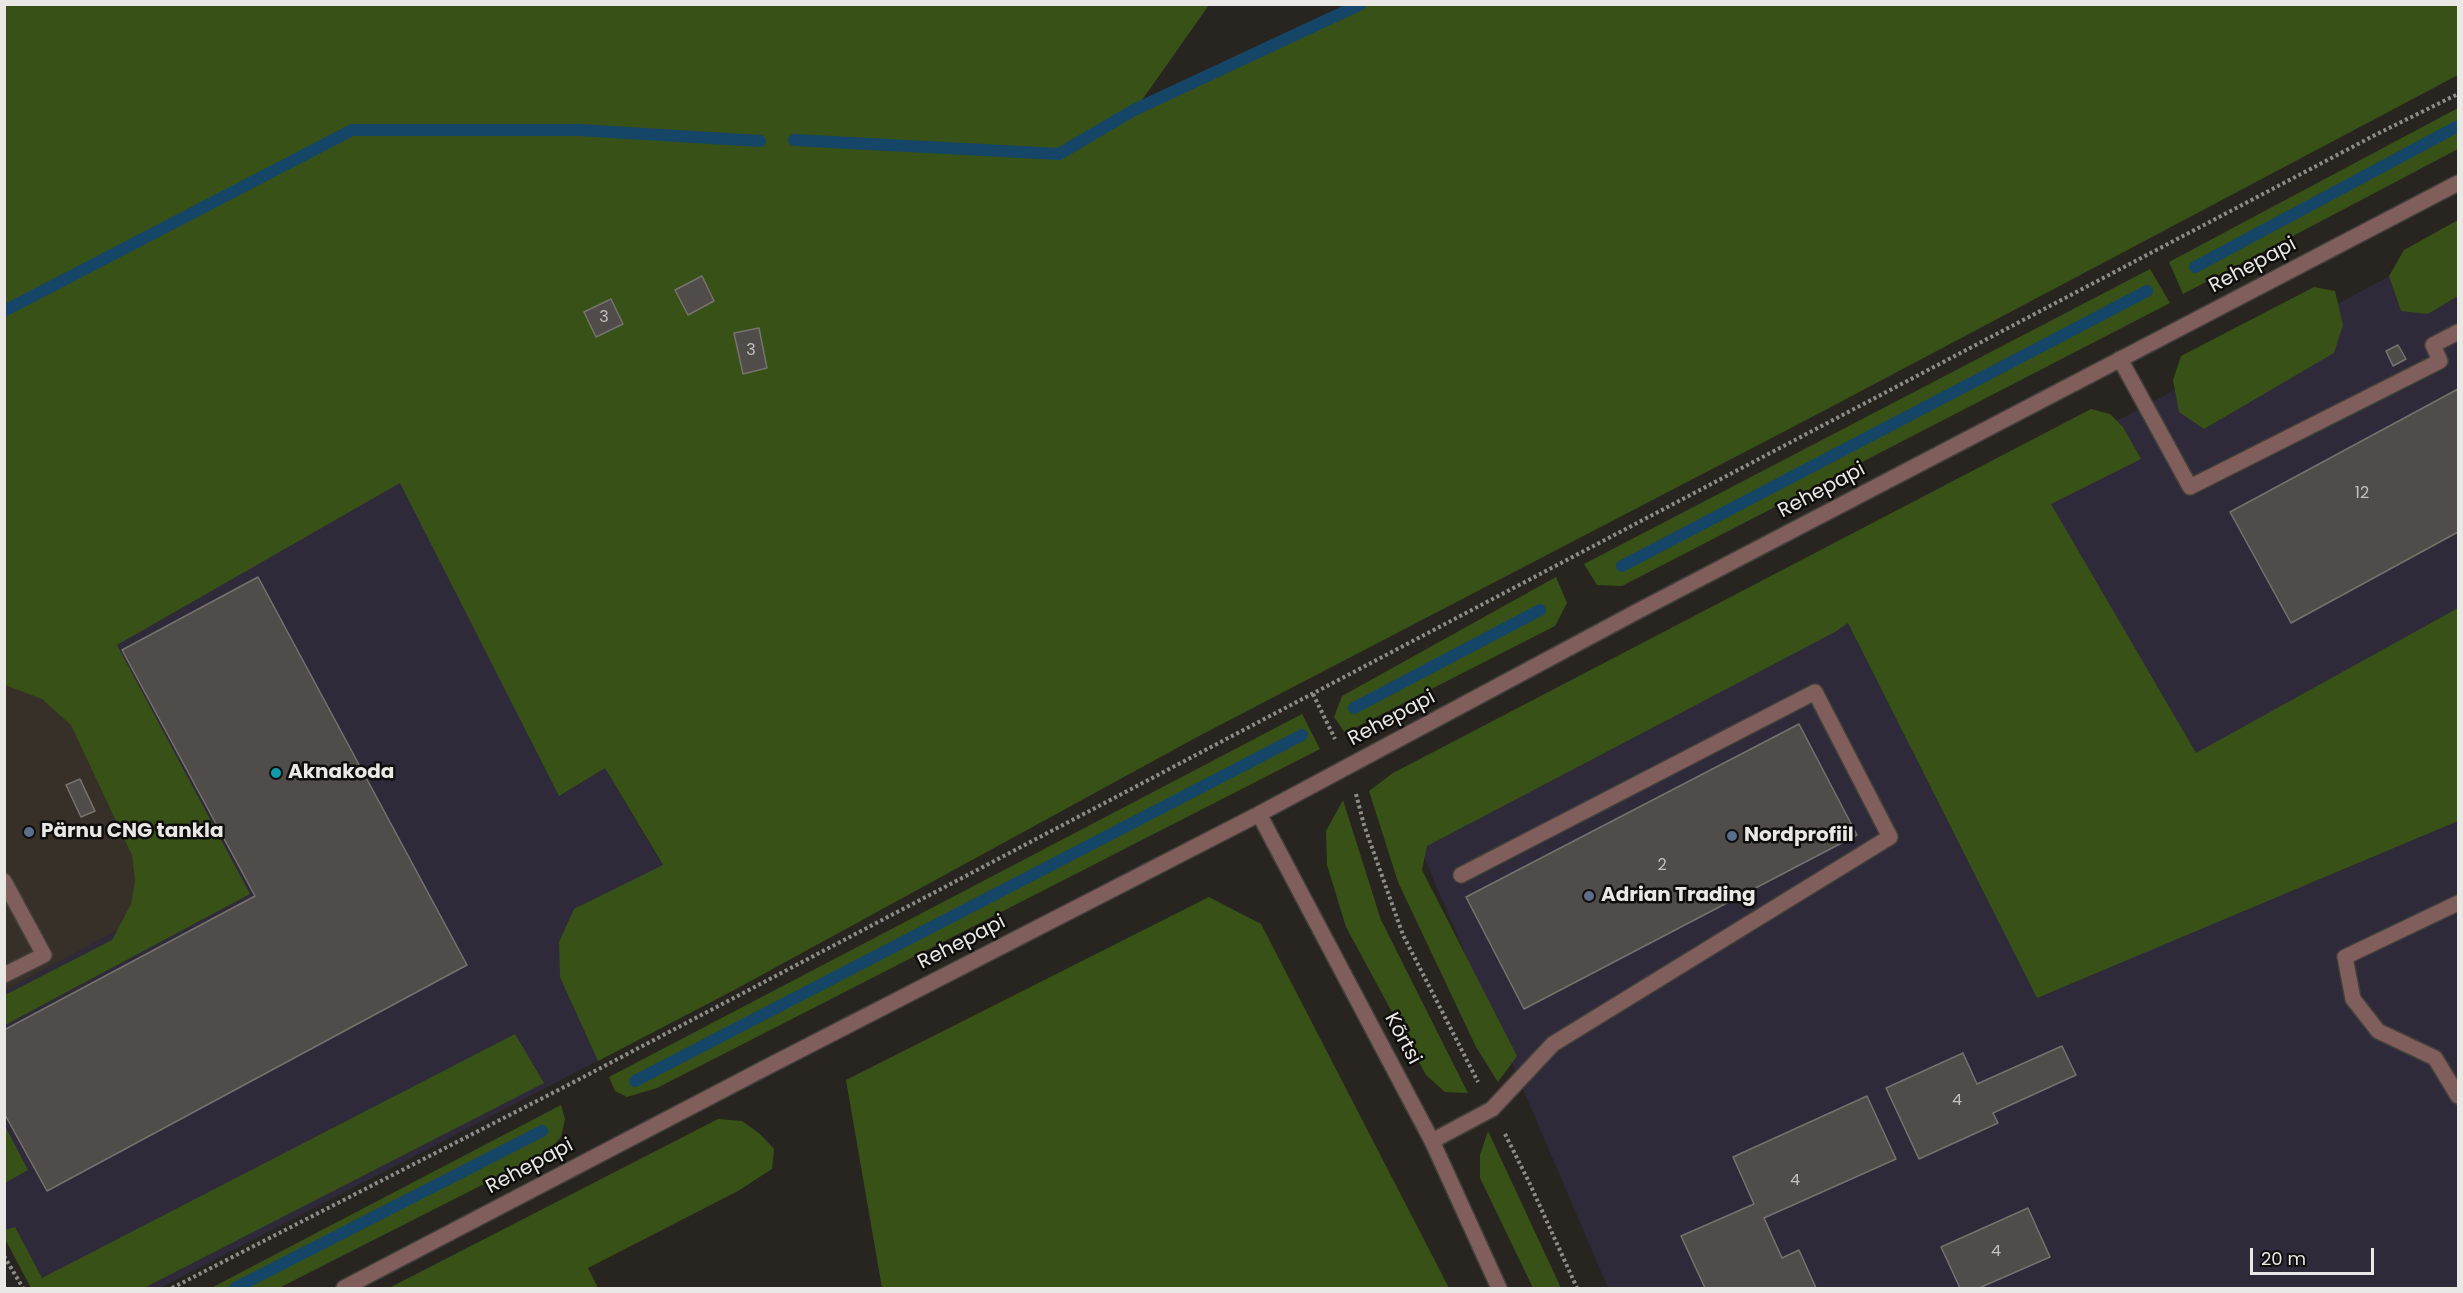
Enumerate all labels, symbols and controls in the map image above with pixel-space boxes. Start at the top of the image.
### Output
street label: Rehepapi [2205,233,2301,299]
house number: 3 [599,308,609,328]
house number: 3 [746,341,756,361]
street label: Rehepapi [1774,458,1870,524]
house number: 12 [2355,484,2369,504]
street label: Rehepapi [1344,686,1440,752]
place label: Aknakoda [288,761,394,785]
marker: Aknakoda [269,766,283,780]
place label: Pärnu CNG tankla [41,820,224,844]
place label: Nordprofiil [1744,824,1854,848]
marker: Pärnu CNG tankla [22,825,36,839]
marker: Nordprofiil [1725,829,1739,843]
house number: 2 [1657,856,1667,876]
place label: Adrian Trading [1601,884,1756,908]
marker: Adrian Trading [1582,889,1596,903]
street label: Rehepapi [914,911,1010,975]
street label: Kõrtsi [1379,1009,1425,1069]
house number: 4 [1952,1091,1962,1111]
street label: Rehepapi [482,1134,578,1200]
house number: 4 [1790,1171,1800,1191]
scale bar [2253,1236,2378,1274]
house number: 4 [1991,1242,2001,1262]
text: 20 m [2261,1246,2306,1271]

